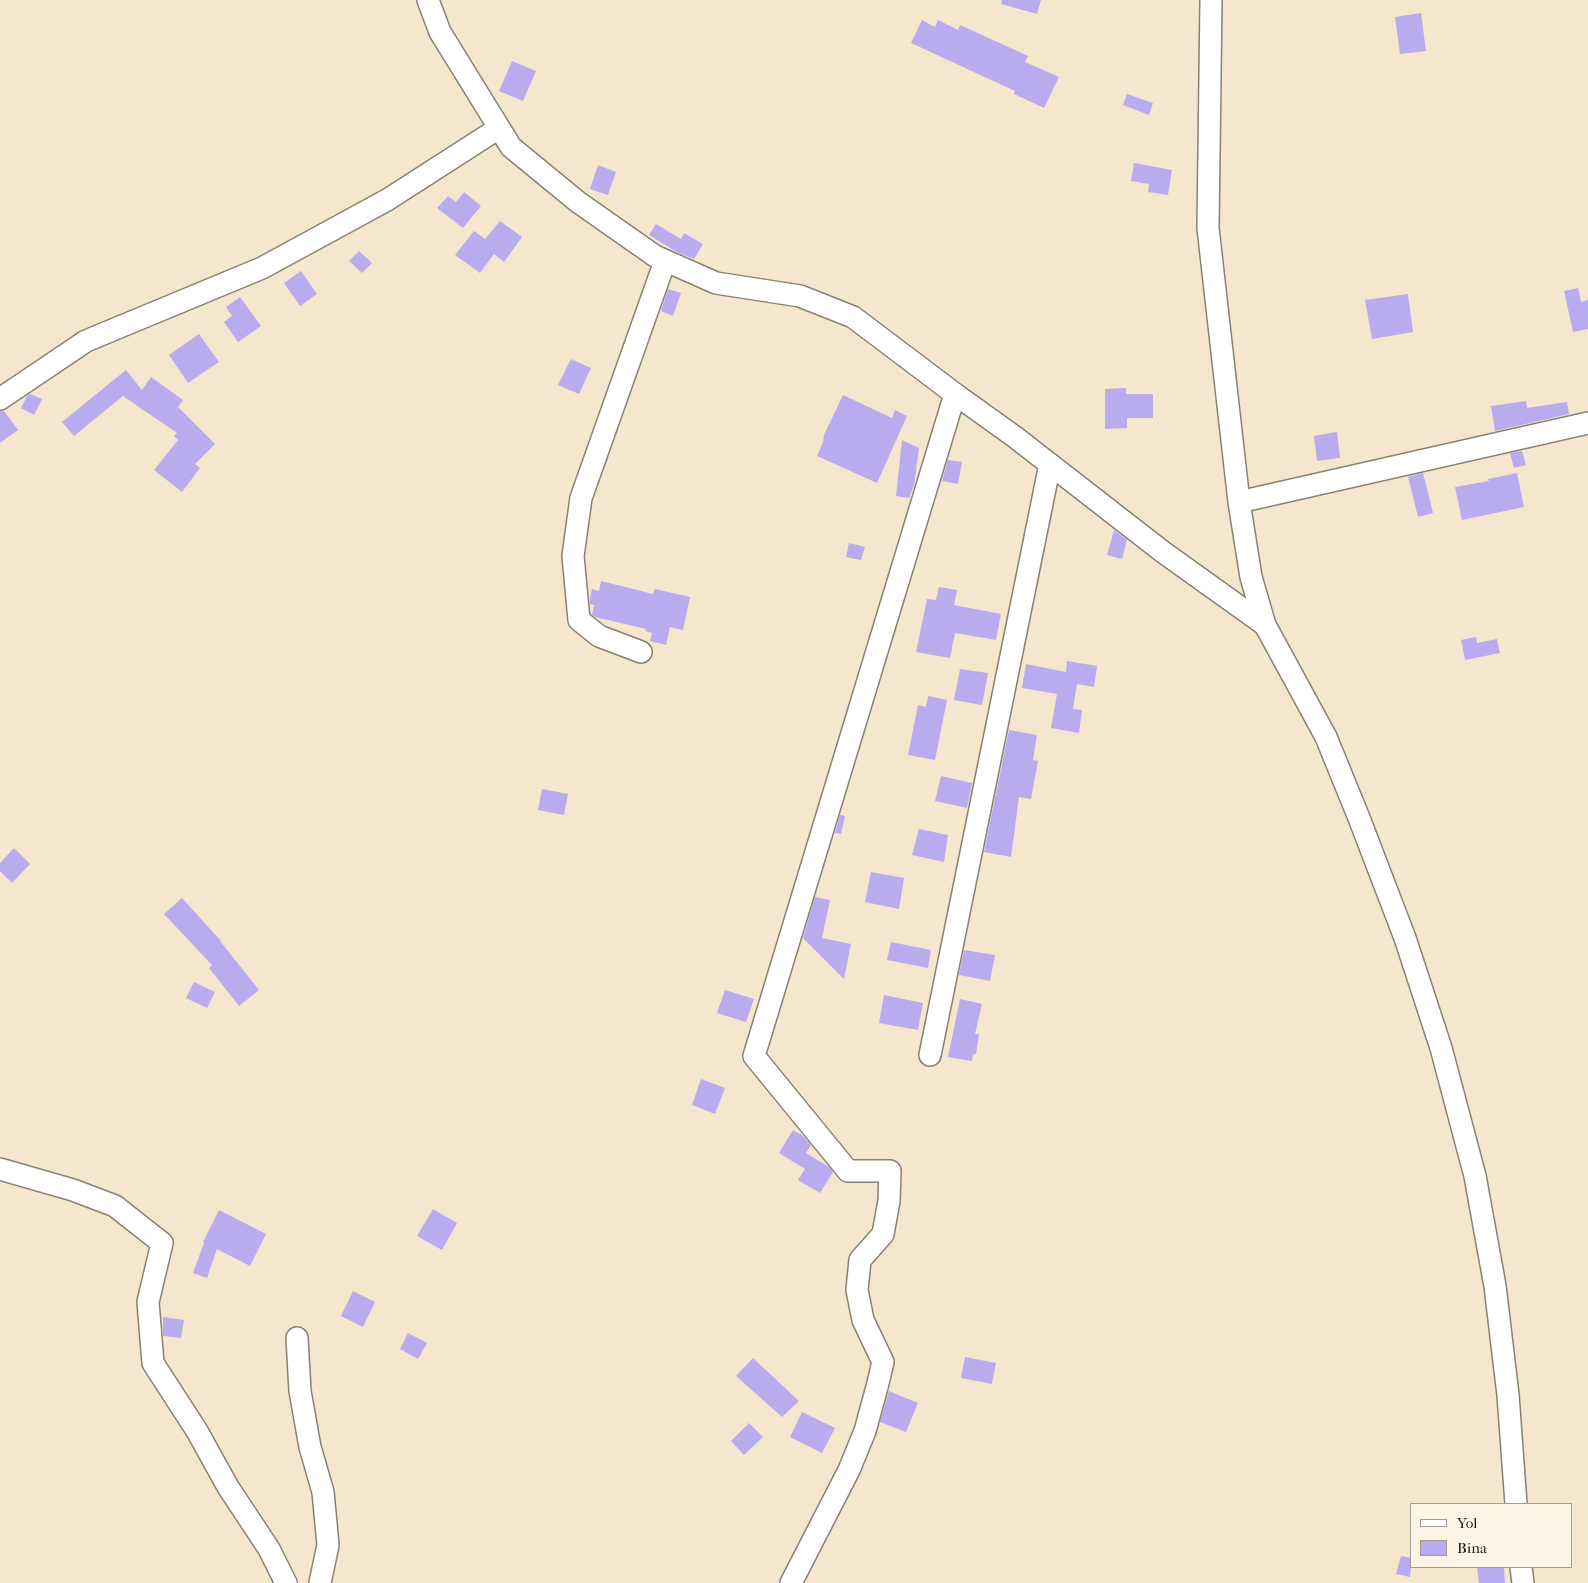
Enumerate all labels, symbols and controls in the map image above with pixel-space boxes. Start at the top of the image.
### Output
legend [1410,1503,1573,1568]
text: Yol [1457,1514,1477,1532]
text: Bina [1457,1539,1487,1557]

